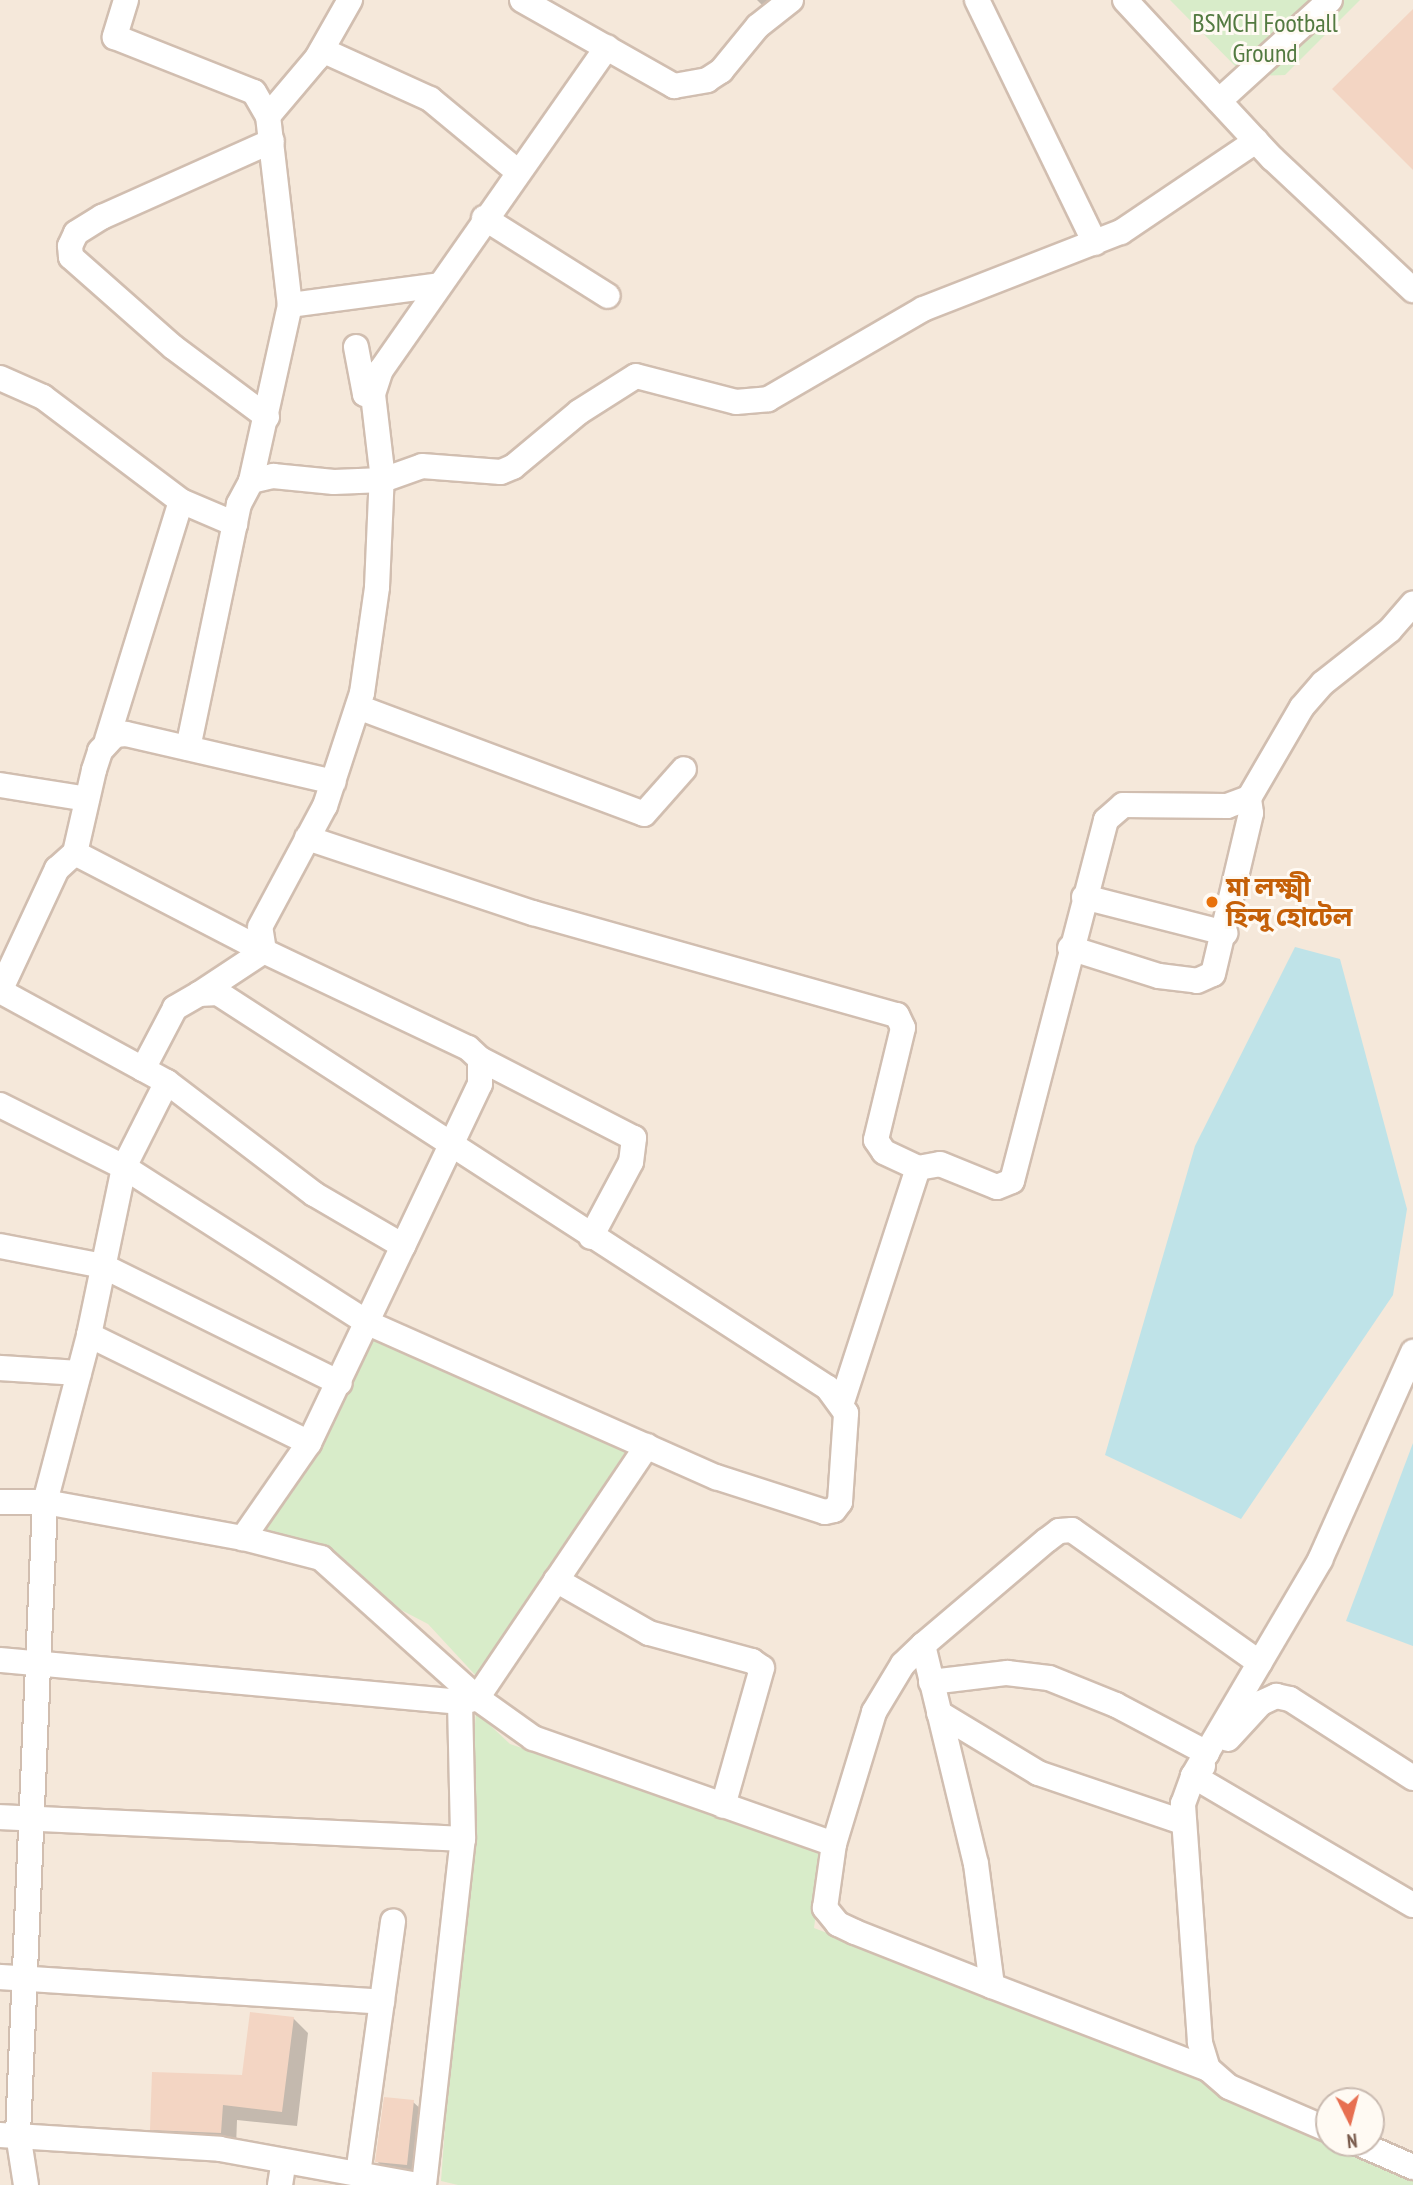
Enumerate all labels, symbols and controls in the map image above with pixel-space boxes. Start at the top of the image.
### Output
park label: BSMCH Football Ground [1192,7,1338,68]
place label: মা লক্ষ্মী হিন্দু হোটেল [1226,871,1352,932]
marker: মা লক্ষ্মী হিন্দু হোটেল [1204,894,1220,910]
north arrow [1315,2087,1385,2157]
text: N [1346,2128,1358,2153]

